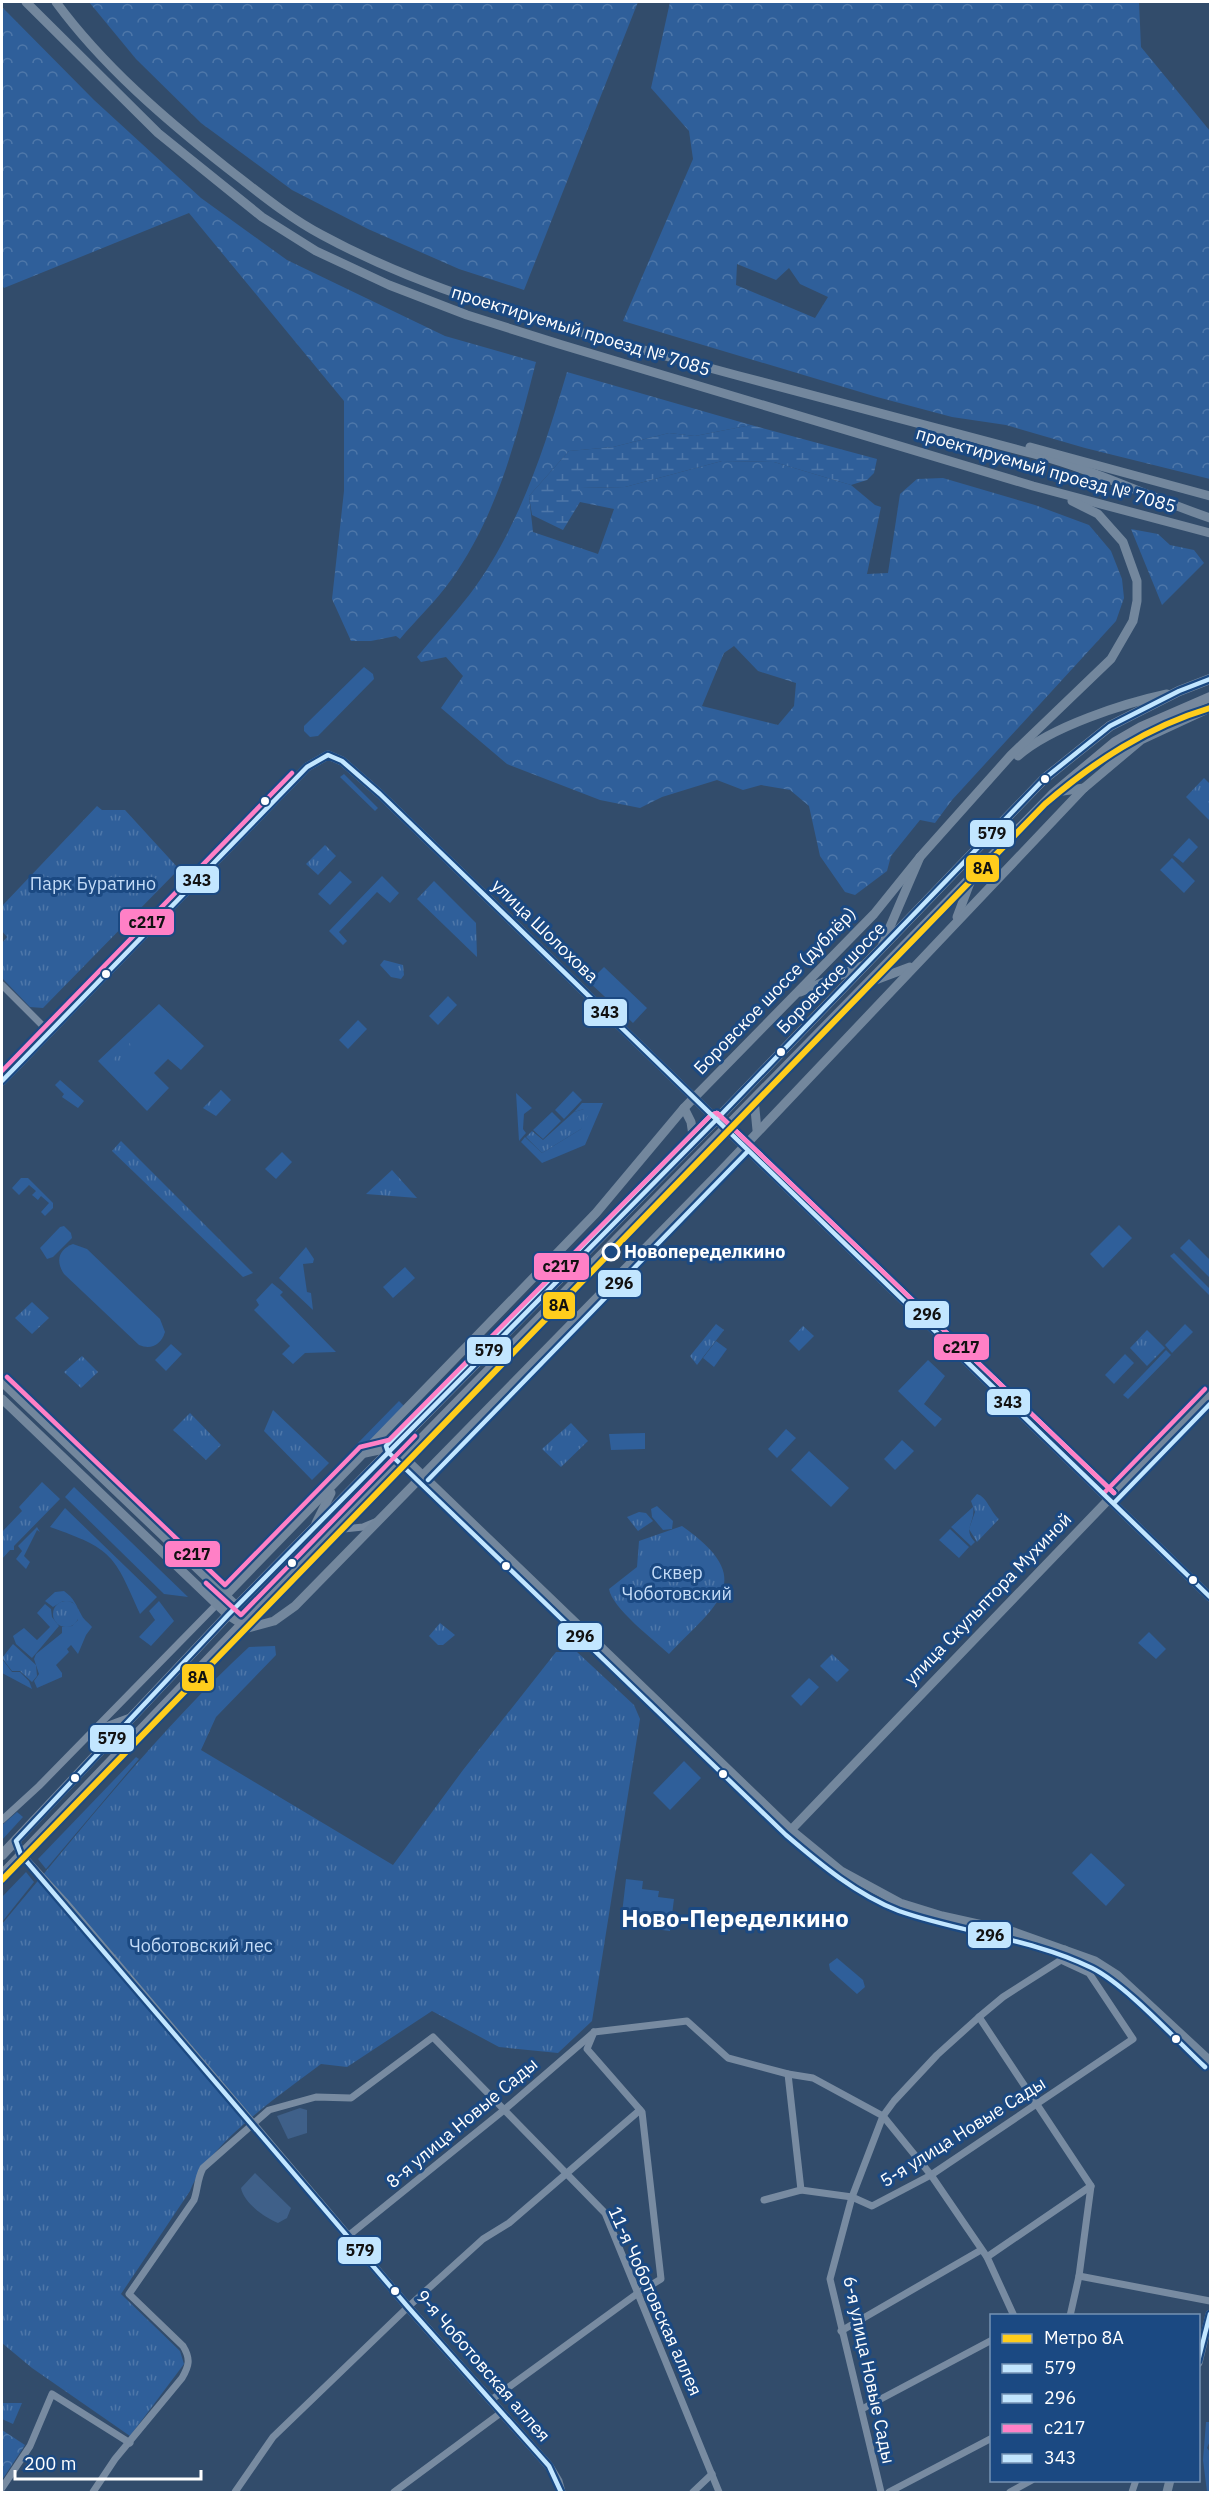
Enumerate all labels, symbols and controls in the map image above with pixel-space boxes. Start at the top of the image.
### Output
street label: проектируемый проезд № 7085 [449,280,713,381]
street label: проектируемый проезд № 7085 [913,421,1179,518]
unlabelled marker [1039,773,1051,785]
unlabelled marker [259,795,271,807]
line badge: 579 [969,819,1015,848]
text: 579 [978,823,1006,843]
line badge: 8А [965,854,1000,883]
text: 8А [973,858,993,878]
line badge: 343 [175,865,220,894]
text: 343 [183,870,211,890]
park label: Парк Буратино [30,872,156,895]
street label: улица Шолохова [487,874,604,988]
street label: Боровское шоссе (дублёр) [688,902,861,1079]
line badge: с217 [119,908,175,936]
text: с217 [128,912,166,932]
street label: Боровское шоссе [771,917,890,1039]
unlabelled marker [100,968,112,980]
line badge: 343 [583,998,628,1027]
text: 343 [591,1002,619,1022]
unlabelled marker [775,1046,787,1058]
place label: Новопеределкино [624,1240,785,1263]
marker: Новопеределкино [602,1243,620,1261]
line badge: с217 [533,1252,590,1281]
text: с217 [542,1256,580,1276]
line badge: 296 [597,1269,642,1298]
text: 296 [605,1273,634,1293]
line badge: 8А [542,1291,576,1320]
text: 8А [549,1295,569,1315]
line badge: 296 [904,1300,950,1329]
text: 296 [913,1304,942,1324]
line badge: с217 [933,1333,990,1361]
line badge: 579 [466,1336,512,1365]
text: с217 [942,1337,980,1357]
text: 579 [475,1340,503,1360]
line badge: 343 [986,1388,1031,1416]
text: 343 [994,1392,1022,1412]
street label: улица Скульптора Мухиной [899,1508,1076,1690]
line badge: с217 [164,1540,221,1568]
text: с217 [173,1544,211,1564]
unlabelled marker [286,1557,298,1569]
unlabelled marker [500,1560,512,1572]
park label: Сквер Чоботовский [622,1561,732,1605]
unlabelled marker [1187,1574,1199,1586]
line badge: 296 [557,1622,603,1651]
text: 296 [566,1626,595,1646]
line badge: 8А [181,1663,215,1692]
text: 8А [188,1667,208,1687]
line badge: 579 [89,1724,135,1753]
text: 579 [98,1728,126,1748]
unlabelled marker [717,1768,729,1780]
unlabelled marker [69,1772,81,1784]
district label: Ново-Переделкино [621,1902,849,1934]
line badge: 296 [967,1921,1012,1949]
text: 296 [976,1925,1005,1945]
park label: Чоботовский лес [129,1934,273,1957]
unlabelled marker [1170,2033,1182,2045]
street label: 8-я улица Новые Сады [381,2052,542,2193]
street label: 5-я улица Новые Сады [876,2071,1050,2192]
street label: 11-я Чоботовская аллея [603,2203,708,2399]
line badge: 579 [337,2236,382,2265]
text: 579 [346,2240,374,2260]
street label: 6-я улица Новые Сады [838,2274,901,2466]
unlabelled marker [389,2285,401,2297]
street label: 9-я Чоботовская аллея [411,2285,556,2446]
legend [990,2314,1200,2482]
text: Метро 8А [1044,2326,1124,2349]
text: 579 [1044,2356,1076,2379]
text: 296 [1044,2386,1076,2409]
text: с217 [1044,2416,1085,2439]
scale bar [15,2443,201,2481]
text: 343 [1044,2446,1076,2469]
text: 200 m [24,2452,76,2475]

